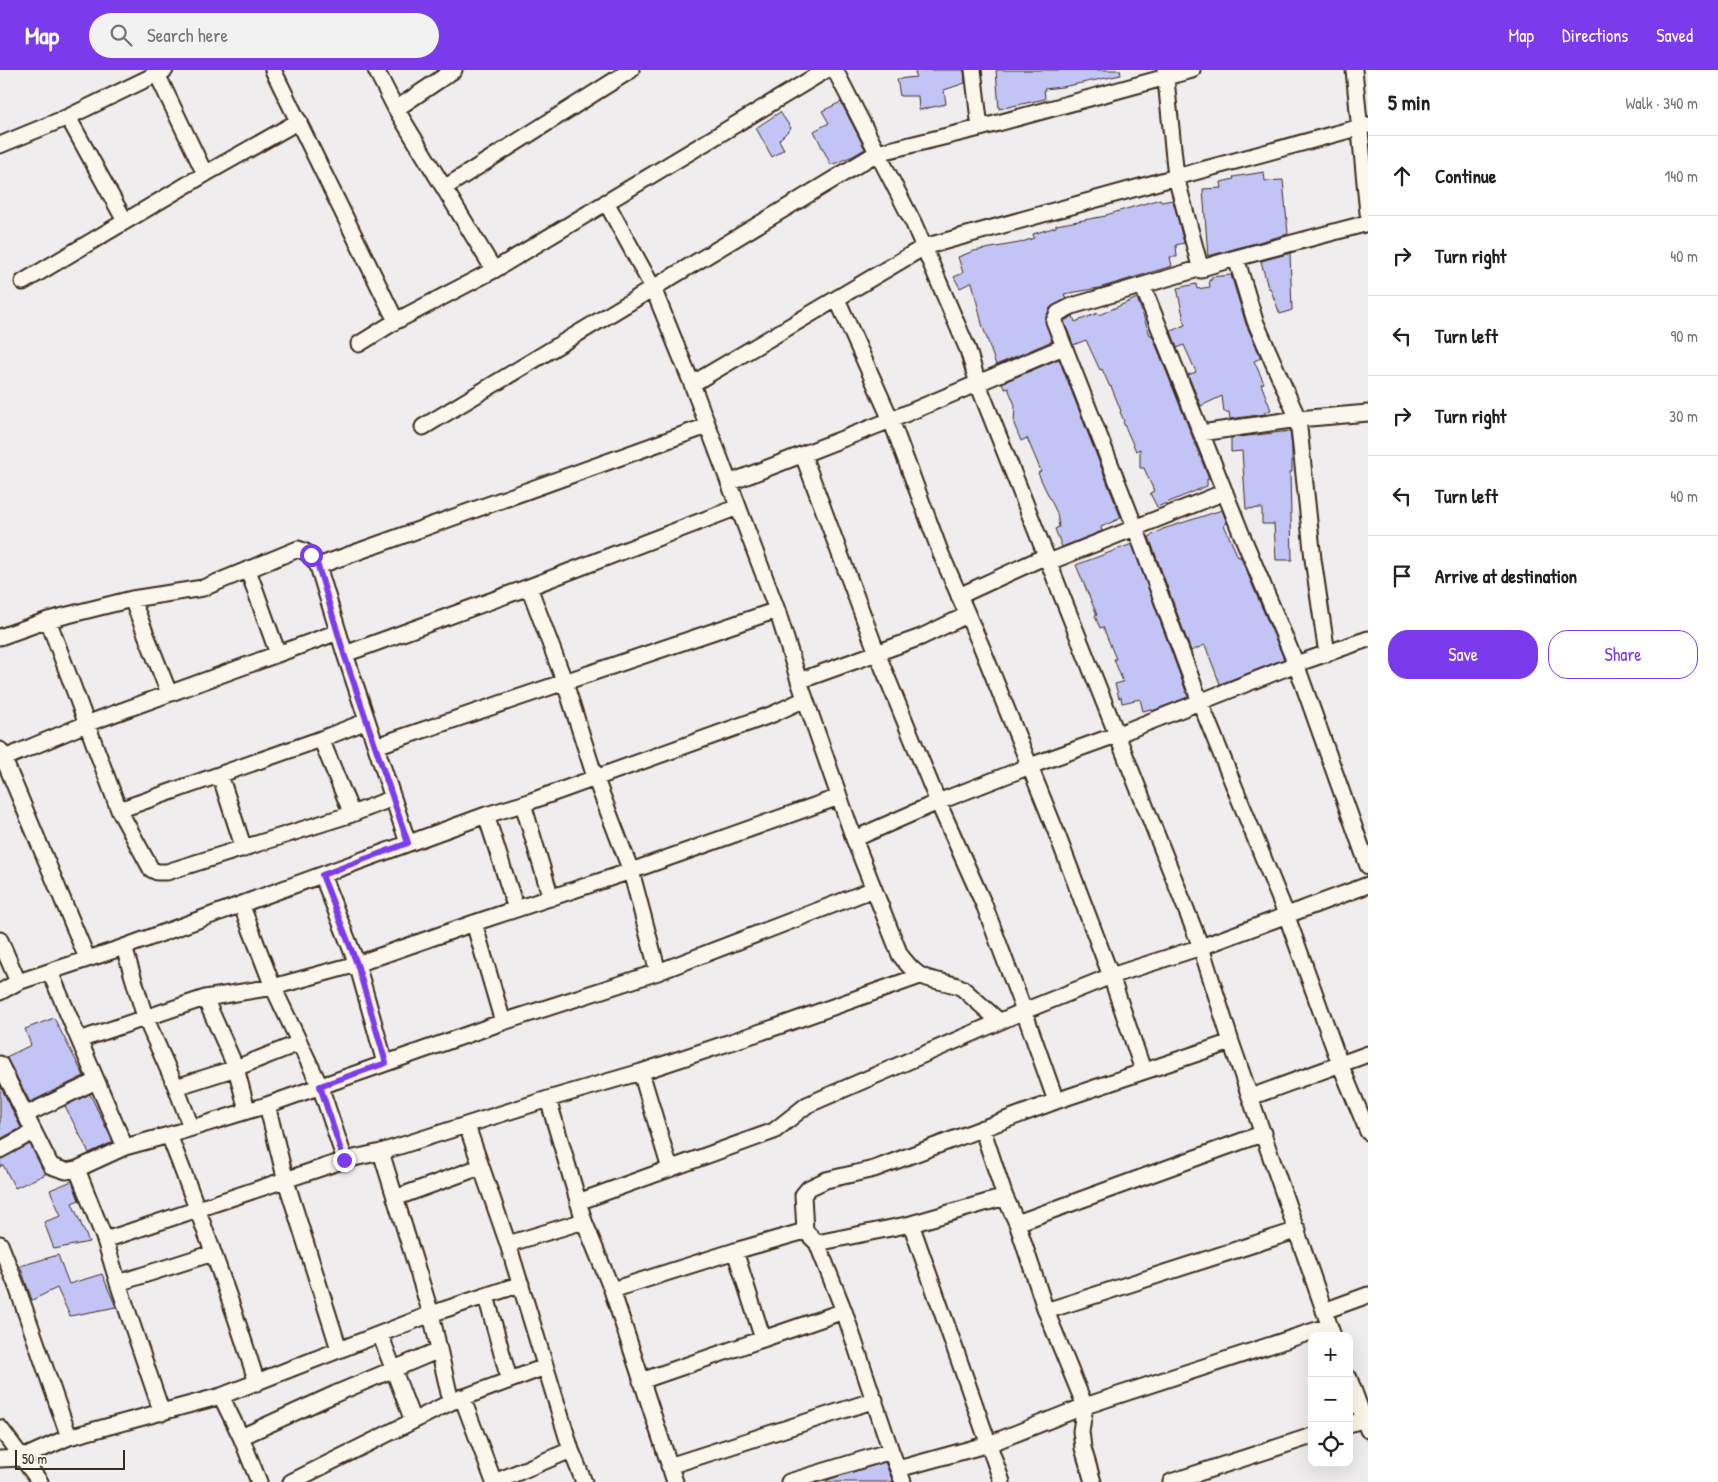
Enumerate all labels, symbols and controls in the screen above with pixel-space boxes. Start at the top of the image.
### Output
search box [89,13,439,58]
text: Map [25,19,59,51]
icon: search [107,21,135,49]
text: Search here [147,22,228,48]
text: Map [1509,23,1534,48]
text: Directions [1562,23,1628,48]
text: Saved [1656,23,1693,48]
text: 5 min [1388,88,1430,117]
text: Walk · 340 m [1626,92,1698,114]
icon: ahead [1388,162,1416,190]
text: Continue [1435,163,1496,189]
text: 140 m [1664,165,1698,187]
icon: right [1388,242,1416,270]
text: Turn right [1435,243,1506,269]
text: 40 m [1670,245,1698,267]
icon: left [1388,322,1416,350]
text: Turn left [1435,323,1498,349]
text: 90 m [1670,325,1698,347]
icon: right [1388,402,1416,430]
text: Turn right [1435,403,1506,429]
text: 30 m [1669,405,1698,427]
icon: left [1388,482,1416,510]
text: Turn left [1435,483,1498,509]
text: 40 m [1670,485,1698,507]
route start [300,544,323,567]
icon: arrive [1388,562,1416,590]
text: Arrive at destination [1435,563,1577,589]
button: Save [1388,630,1538,679]
button: Share [1548,630,1698,679]
route end [333,1149,356,1172]
map controls [1308,1332,1353,1467]
button: + [1308,1332,1353,1377]
button: − [1308,1377,1353,1422]
button: locate [1308,1422,1353,1467]
scale bar [15,1447,125,1470]
text: 50 m [22,1449,47,1468]

